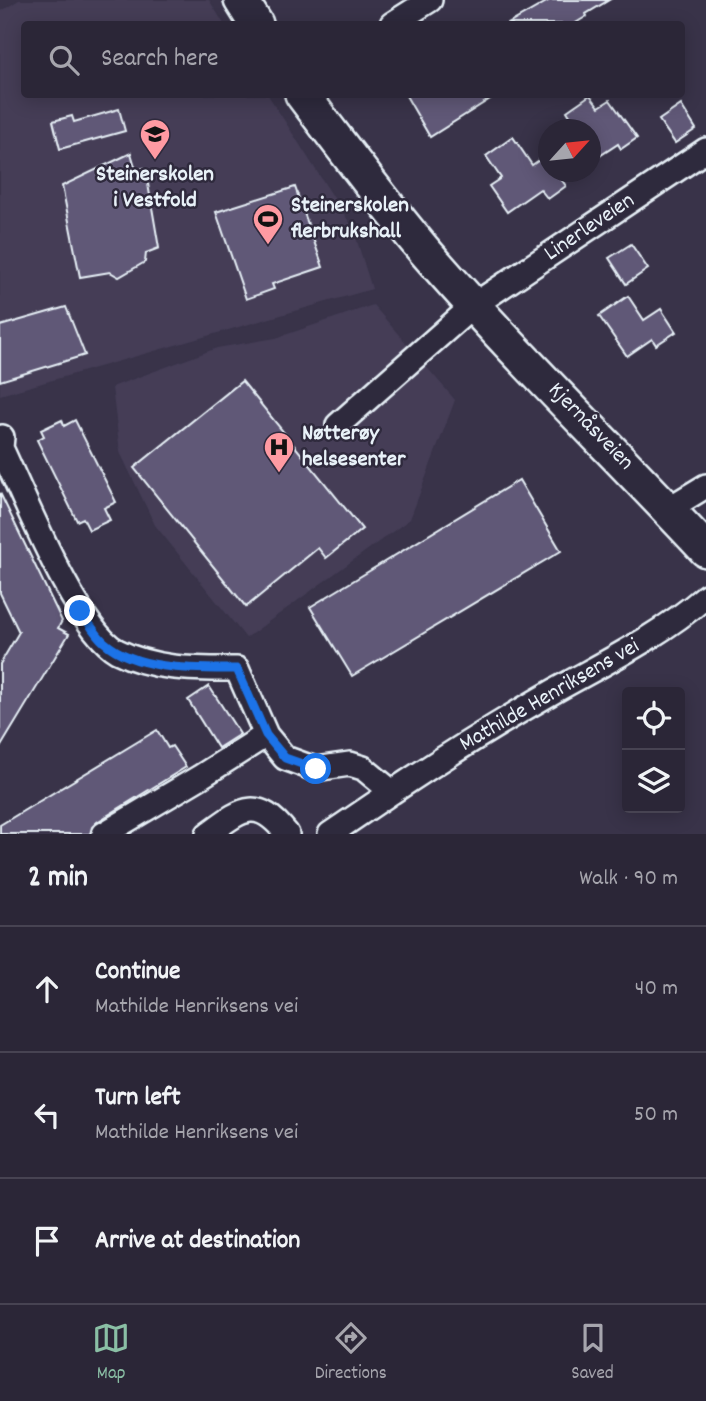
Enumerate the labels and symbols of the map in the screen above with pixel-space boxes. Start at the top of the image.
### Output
school or university icon: Steinerskolen i Vestfold [138,117,172,161]
north arrow [538,119,601,182]
place label: Steinerskolen i Vestfold [96,159,214,218]
street label: Linerleveien [538,185,642,271]
place label: Steinerskolen flerbrukshall [290,190,409,249]
sports icon: Steinerskolen flerbrukshall [251,202,285,246]
street label: Kjernåsveien [539,375,641,479]
place label: Nøtterøy helsesenter [302,418,406,477]
hospital icon: Nøtterøy helsesenter [262,430,296,474]
route end [64,595,95,626]
street label: Mathilde Henriksens vei [454,631,646,761]
route start [300,753,331,784]

